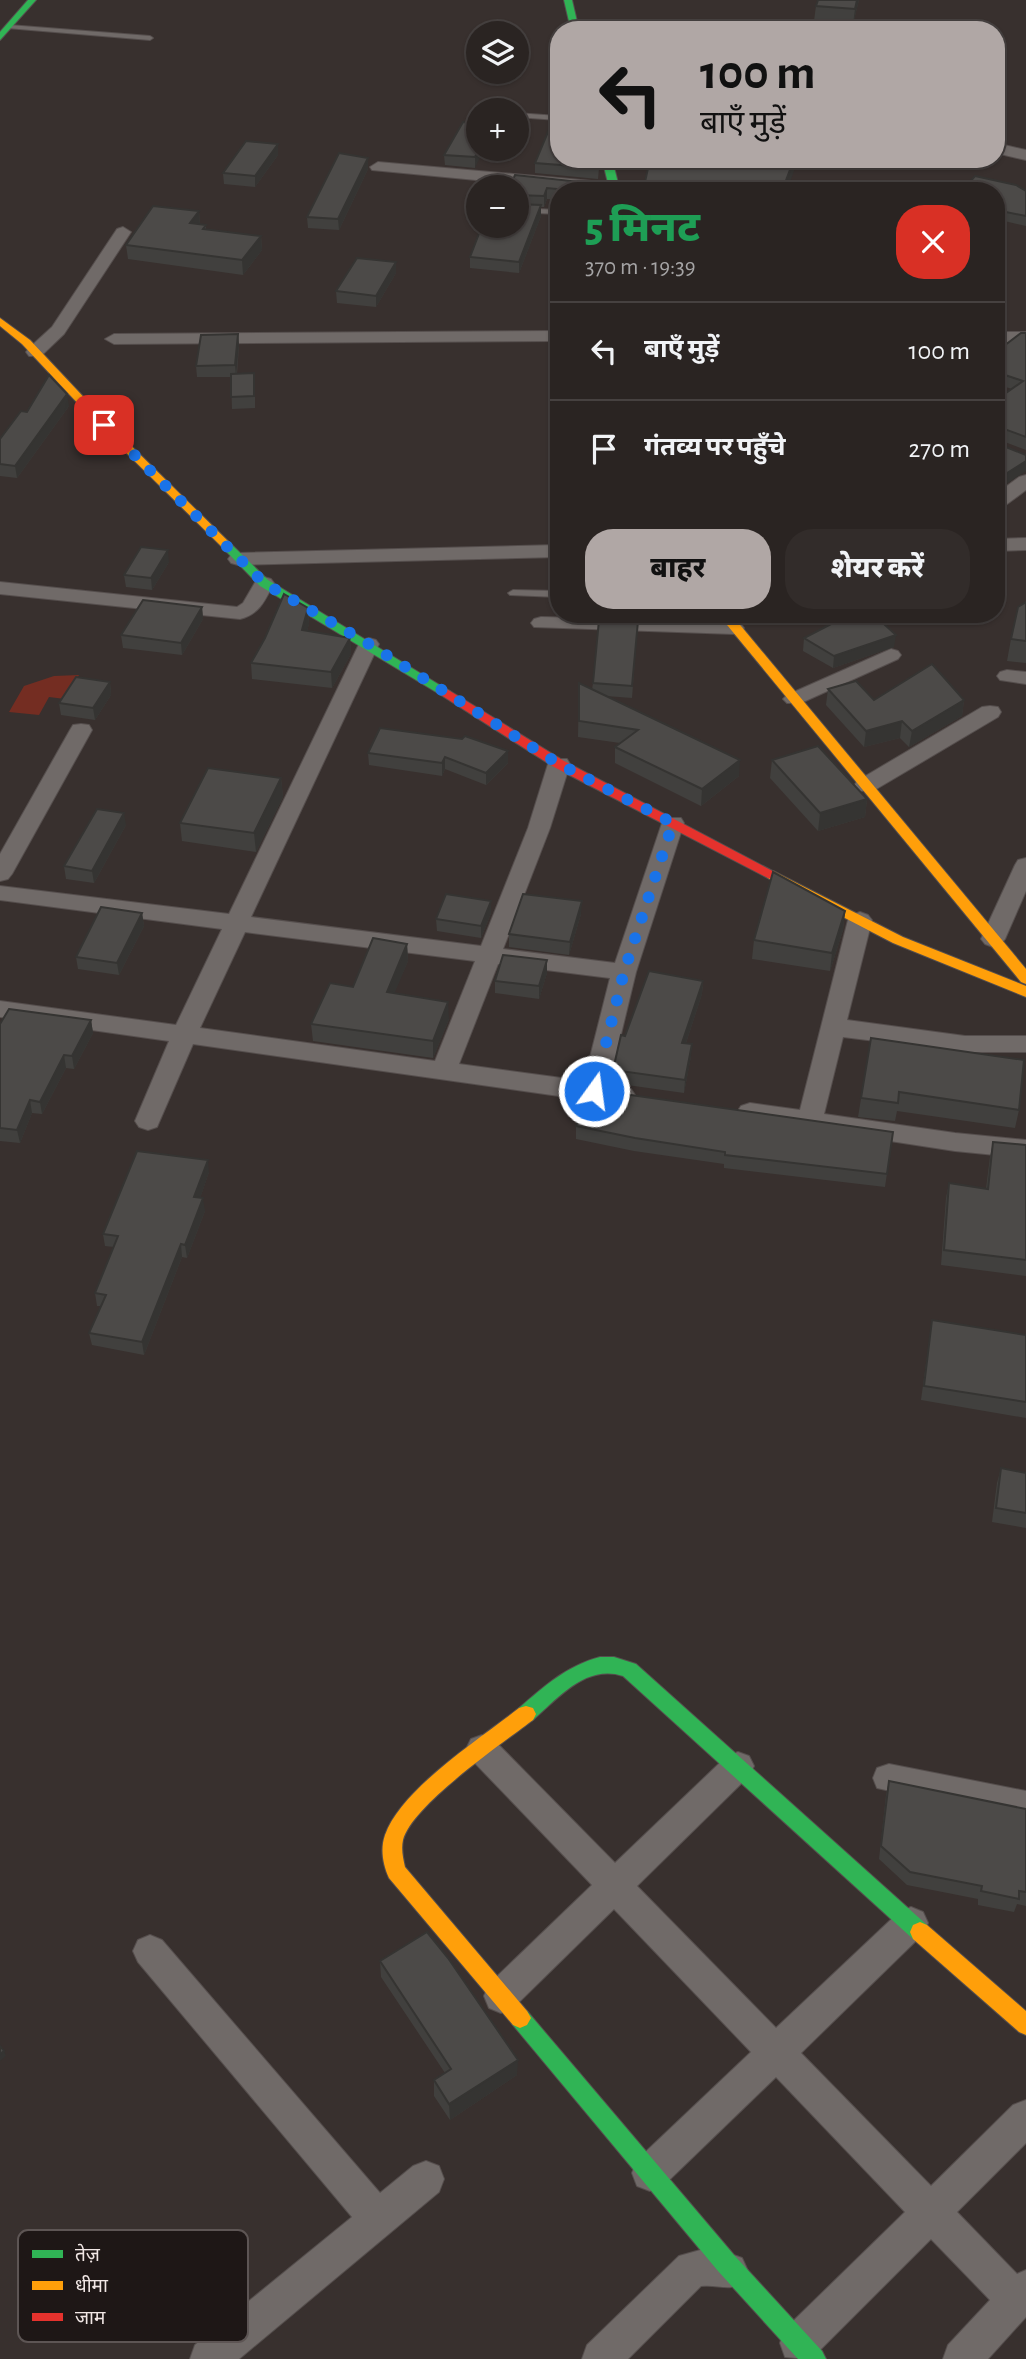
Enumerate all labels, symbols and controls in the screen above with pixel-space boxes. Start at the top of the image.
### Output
map controls [466,21,529,238]
button: layers [466,21,529,84]
icon: left [585,49,676,140]
text: 100 m [700,49,816,98]
button: + [466,98,529,161]
text: बाएँ मुड़ें [700,107,786,139]
button: − [466,175,529,238]
button: close [896,205,970,279]
text: 5 मिनट [585,207,700,249]
text: 370 m · 19:39 [585,256,696,279]
icon: left [585,332,623,370]
text: बाएँ मुड़ें [644,336,719,362]
text: 100 m [909,338,970,364]
pin [74,395,134,455]
icon: arrive [85,406,123,444]
icon: arrive [585,430,623,468]
text: गंतव्य पर पहुँचे [644,434,786,460]
text: 270 m [909,436,970,462]
button: बाहर [585,529,771,609]
button: शेयर करें [785,529,970,609]
position arrow [557,1054,631,1128]
legend [18,2230,248,2342]
text: तेज़ [75,2243,101,2265]
text: धीमा [75,2275,109,2296]
text: जाम [75,2309,106,2328]

